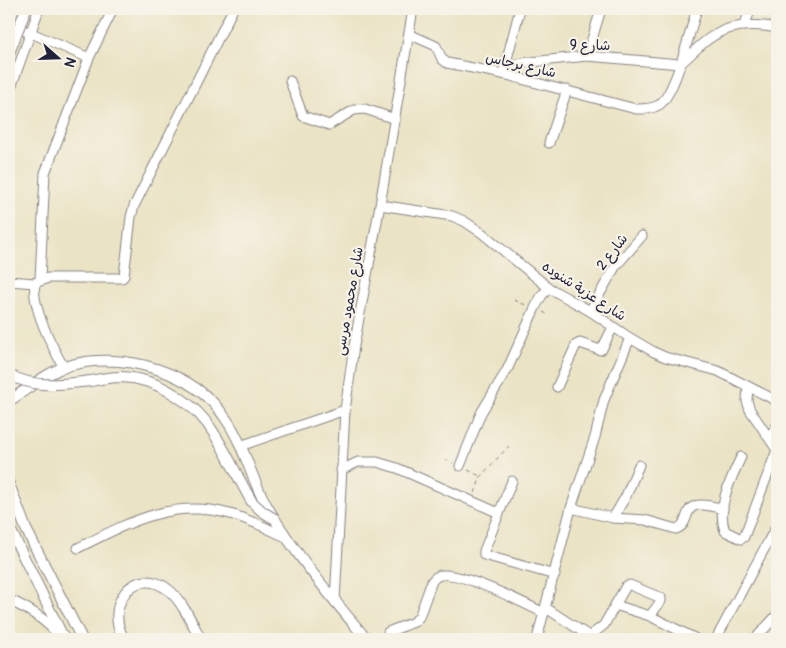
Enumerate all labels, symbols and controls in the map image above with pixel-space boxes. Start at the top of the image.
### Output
north arrow [32,32,82,82]
street label: شارع 9 [570,37,610,55]
street label: شارع برجاس [484,49,558,82]
text: N [60,55,79,70]
street label: شارع 2 [593,231,632,274]
street label: شارع محمود مرسى [331,245,368,357]
street label: شارع عزبة شنوده [538,257,629,325]

